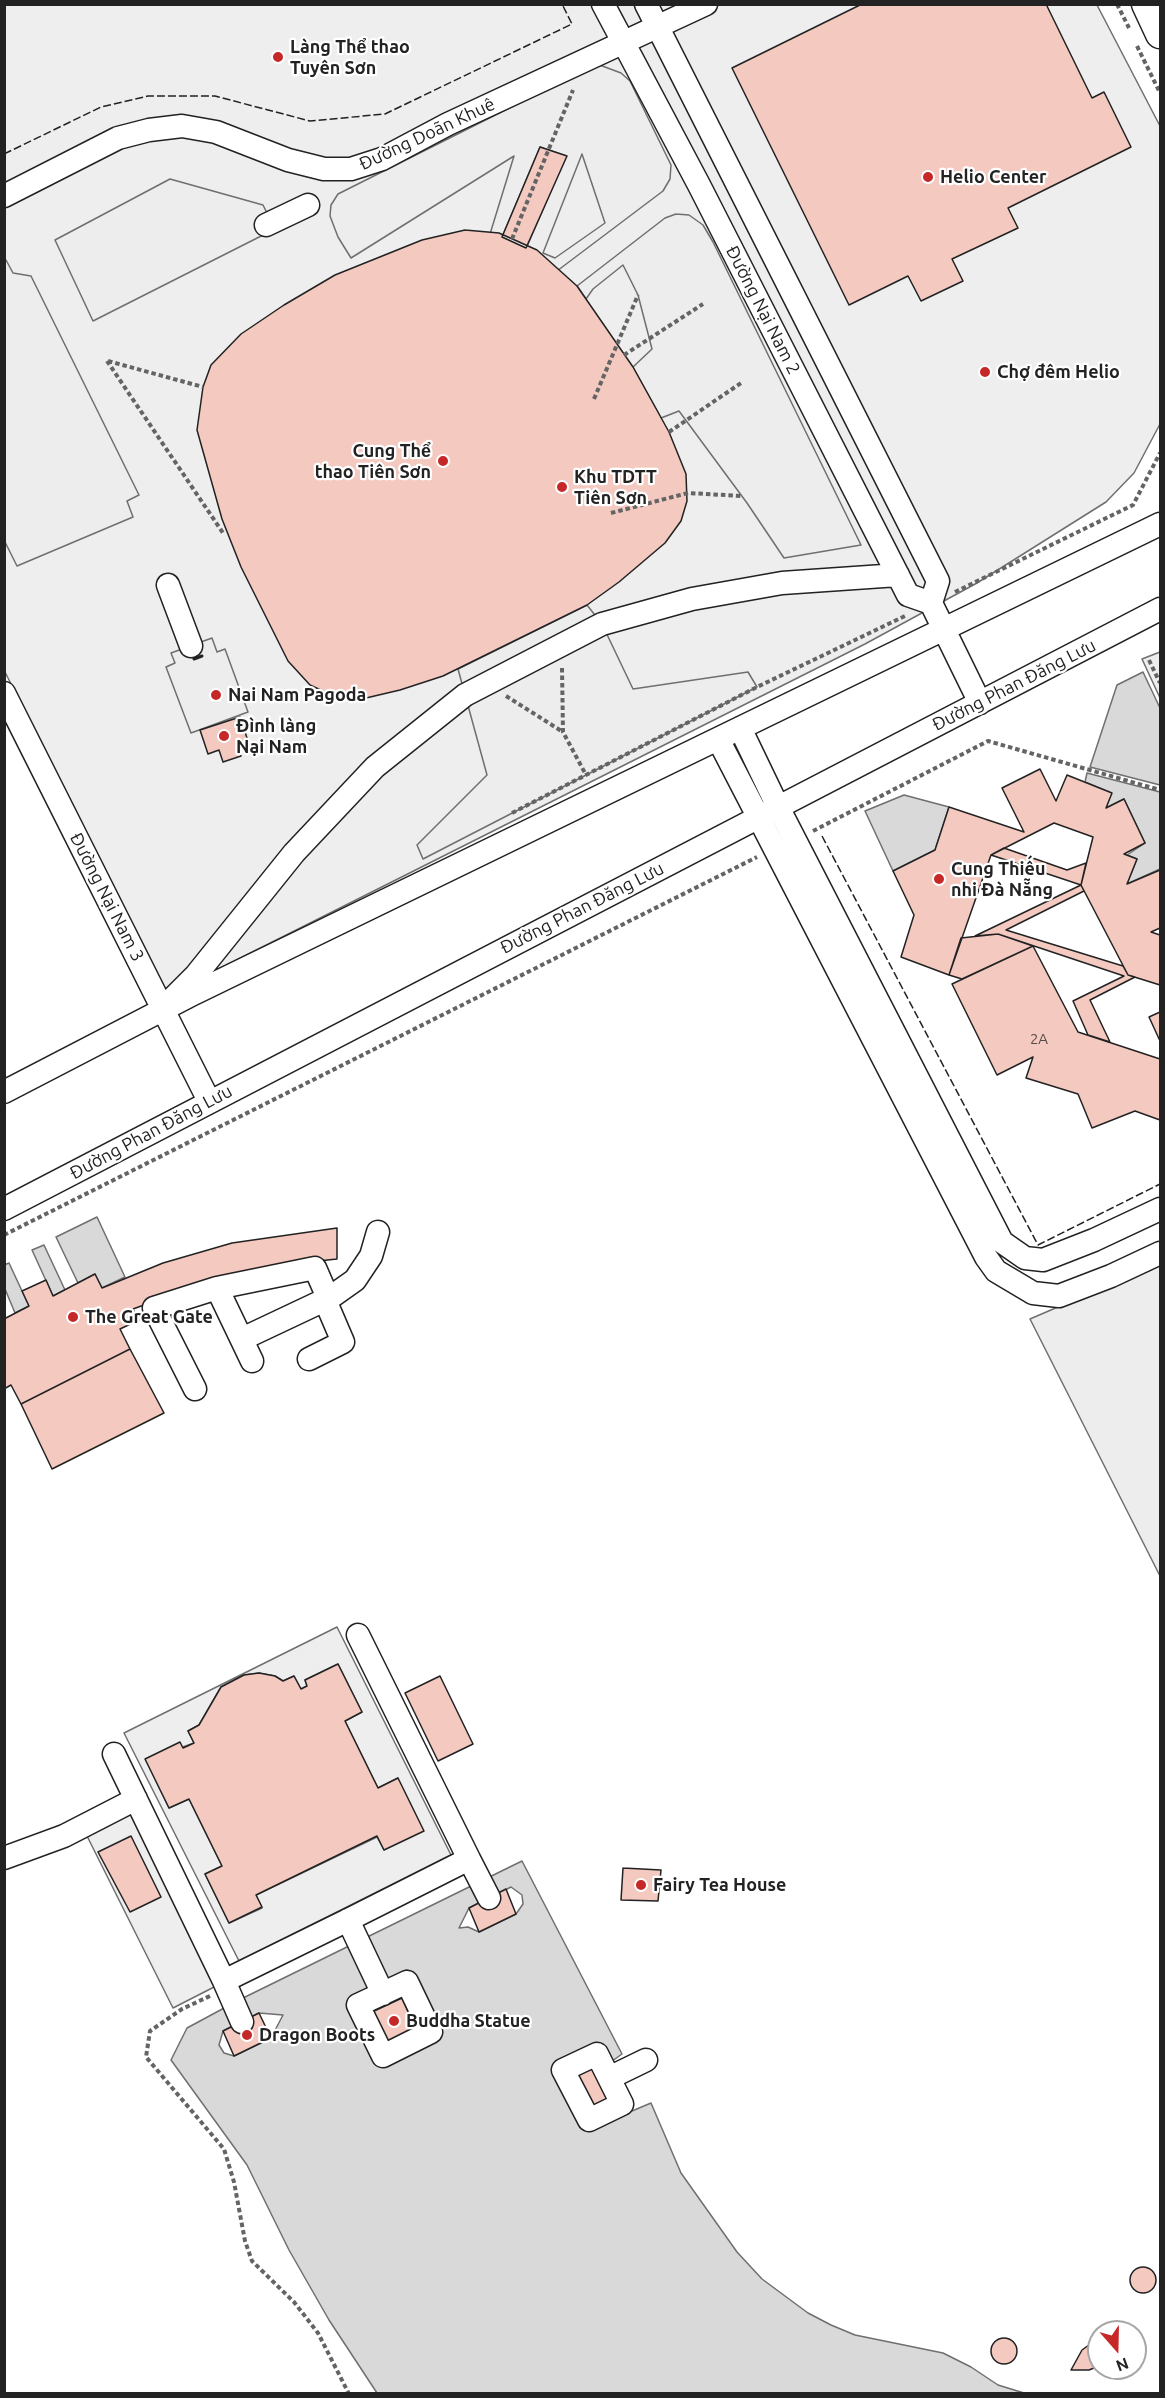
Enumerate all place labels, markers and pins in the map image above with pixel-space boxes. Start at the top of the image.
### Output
place label: Làng Thể thao Tuyên Sơn [290,36,410,78]
marker: Làng Thể thao Tuyên Sơn [271,50,285,64]
place label: Helio Center [940,166,1046,188]
marker: Helio Center [921,170,935,184]
place label: Chợ đêm Helio [997,361,1120,383]
marker: Chợ đêm Helio [978,365,992,379]
place label: Cung Thể thao Tiên Sơn [315,440,431,482]
marker: Cung Thể thao Tiên Sơn [436,454,450,468]
place label: Khu TDTT Tiên Sơn [574,466,657,508]
marker: Khu TDTT Tiên Sơn [555,480,569,494]
place label: Nai Nam Pagoda [228,684,366,706]
marker: Nai Nam Pagoda [209,688,223,702]
place label: Đình làng Nại Nam [236,715,316,758]
marker: Đình làng Nại Nam [217,729,231,743]
place label: Cung Thiếu nhi Đà Nẵng [951,858,1053,900]
marker: Cung Thiếu nhi Đà Nẵng [932,872,946,886]
place label: The Great Gate [85,1306,213,1328]
marker: The Great Gate [66,1310,80,1324]
place label: Fairy Tea House [653,1874,786,1896]
marker: Fairy Tea House [634,1878,648,1892]
place label: Buddha Statue [406,2010,531,2032]
marker: Buddha Statue [387,2014,401,2028]
place label: Dragon Boots [259,2024,375,2046]
marker: Dragon Boots [240,2028,254,2042]

